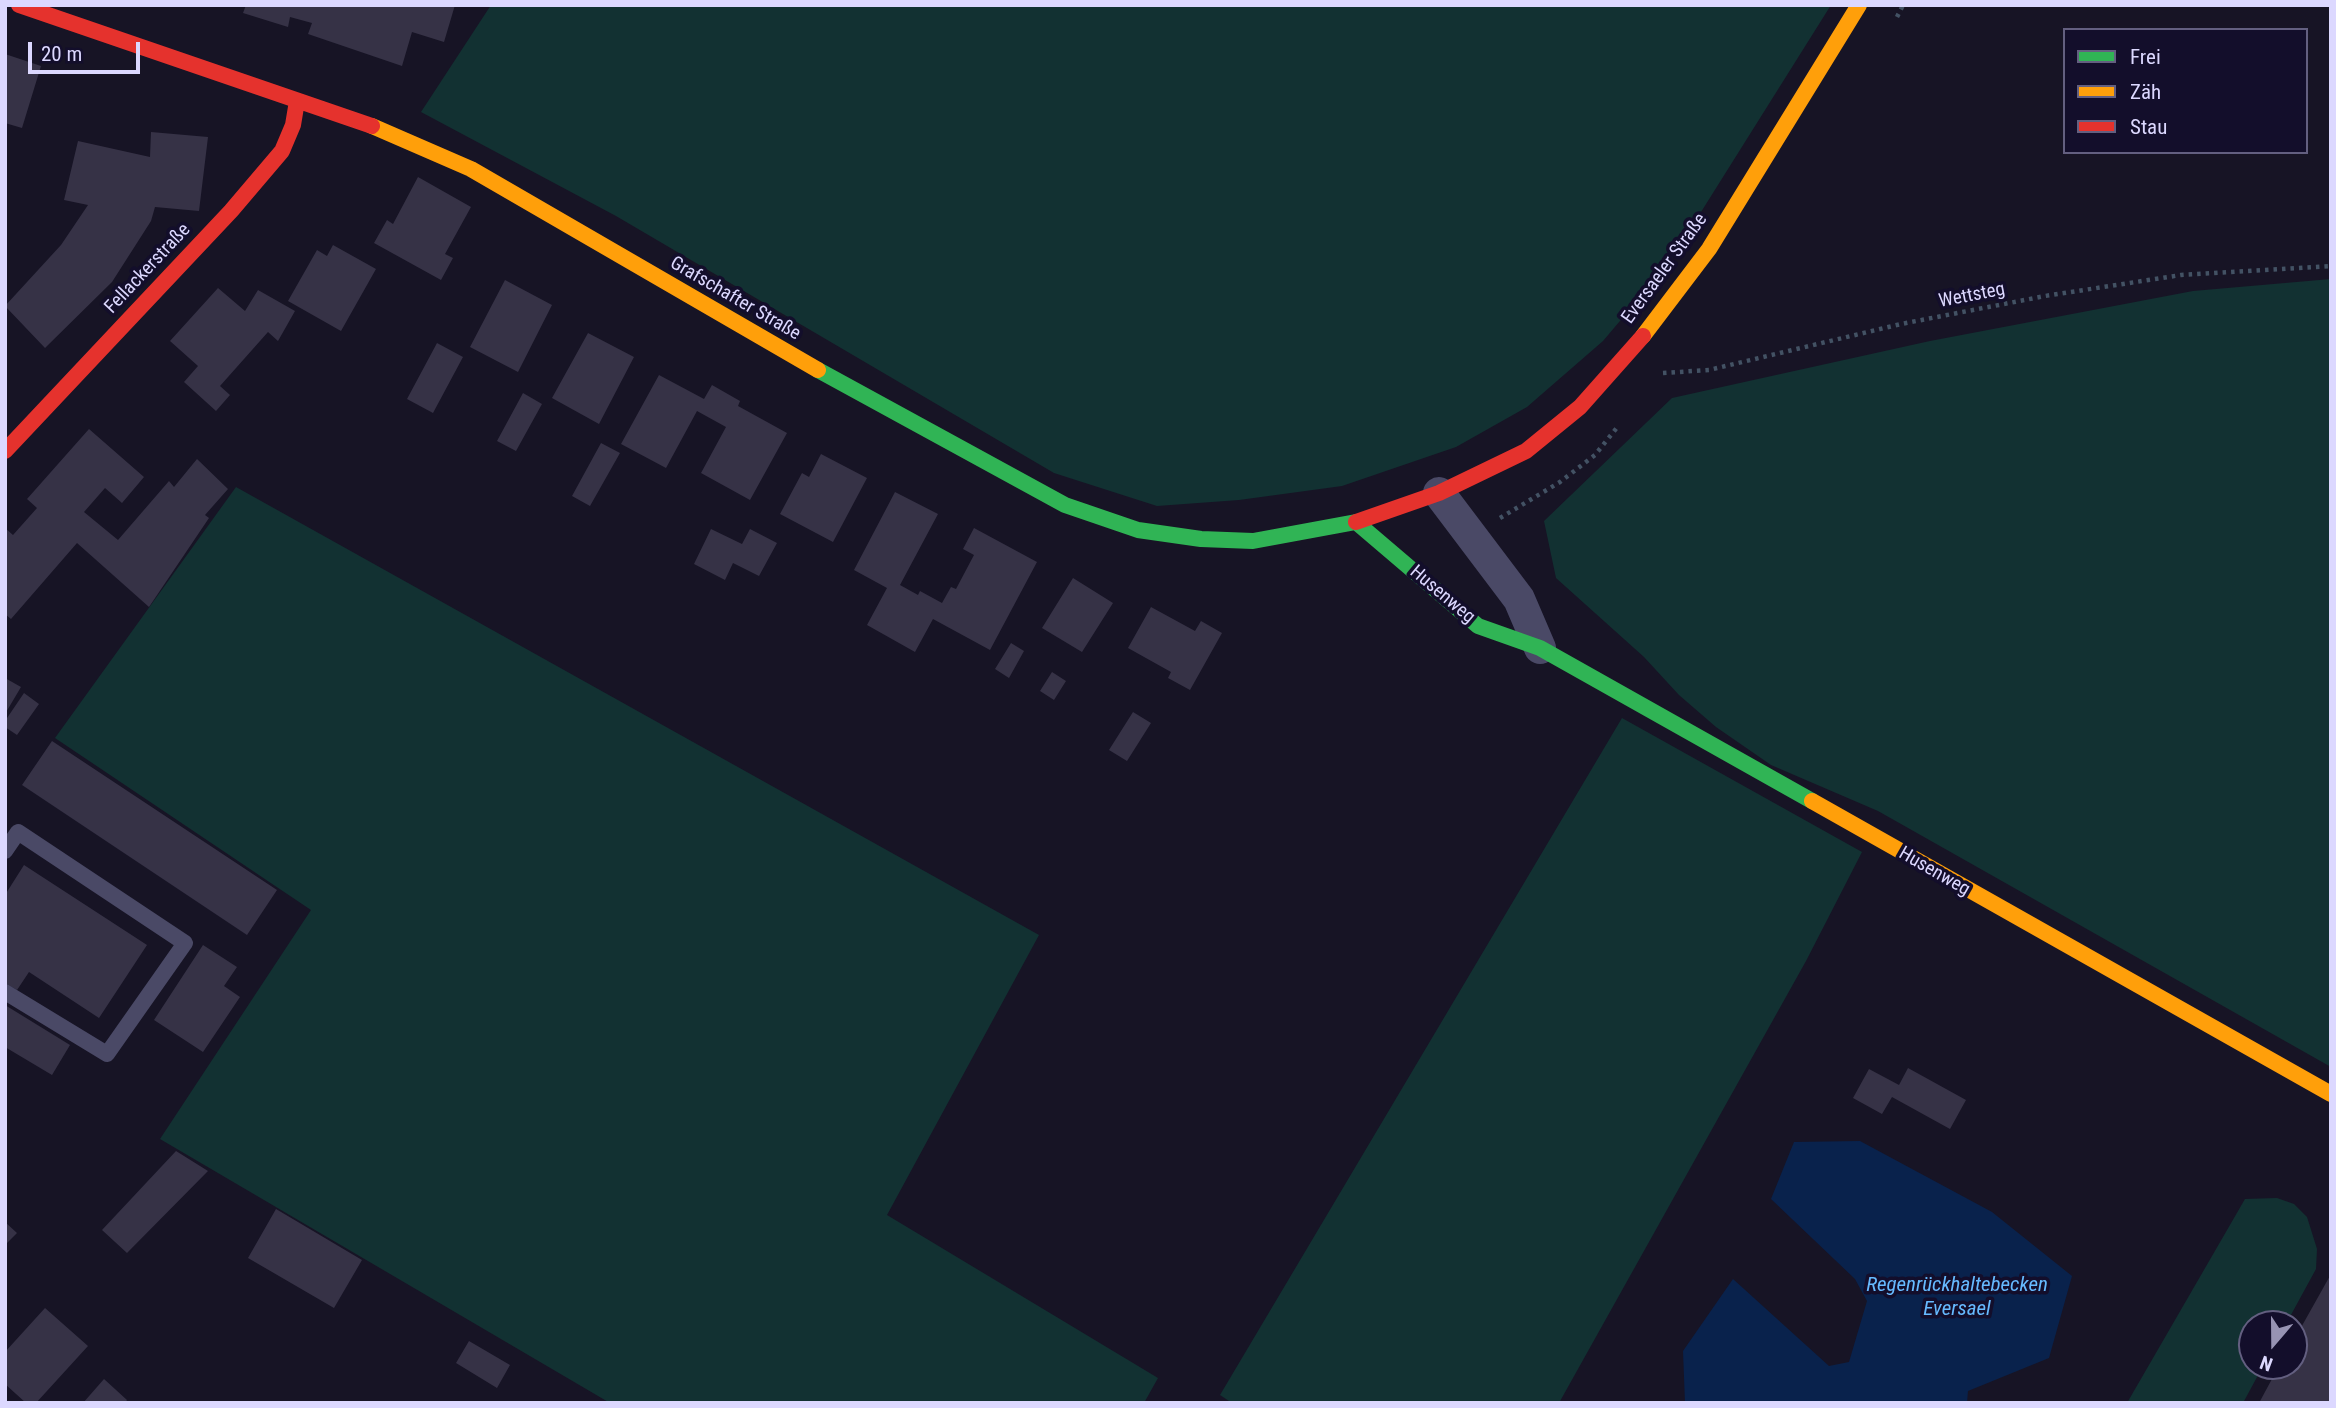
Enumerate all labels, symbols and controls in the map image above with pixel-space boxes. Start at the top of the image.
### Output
scale bar [32,28,144,72]
legend [2063,28,2308,154]
text: 20 m [41,42,82,66]
text: Frei [2130,45,2161,69]
text: Zäh [2130,80,2161,104]
text: Stau [2130,115,2167,139]
street label: Eversaeler Straße [1617,209,1713,329]
street label: Fellackerstraße [100,219,196,319]
street label: Grafschafter Straße [666,252,804,346]
street label: Wettsteg [1937,278,2007,314]
street label: Husenweg [1405,561,1479,629]
street label: Husenweg [1894,843,1974,901]
water label: Regenrückhaltebecken Eversael [1866,1273,2048,1323]
north arrow [2238,1310,2308,1380]
text: N [2257,1351,2276,1376]

